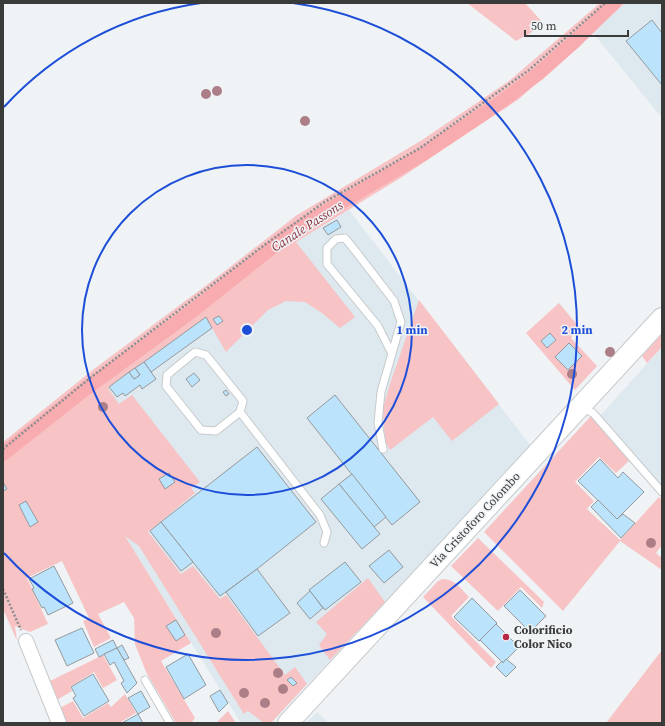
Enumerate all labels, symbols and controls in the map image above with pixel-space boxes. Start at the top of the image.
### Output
scale bar [525,12,628,38]
text: 50 m [531,18,557,34]
water label: Canale Passons [268,196,346,255]
text: 1 min [396,322,428,338]
text: 2 min [561,322,593,338]
centre of rings [240,323,254,337]
street label: Via Cristoforo Colombo [426,468,524,571]
place label: Colorificio Color Nico [514,622,573,652]
marker: Colorificio Color Nico [501,632,511,642]

